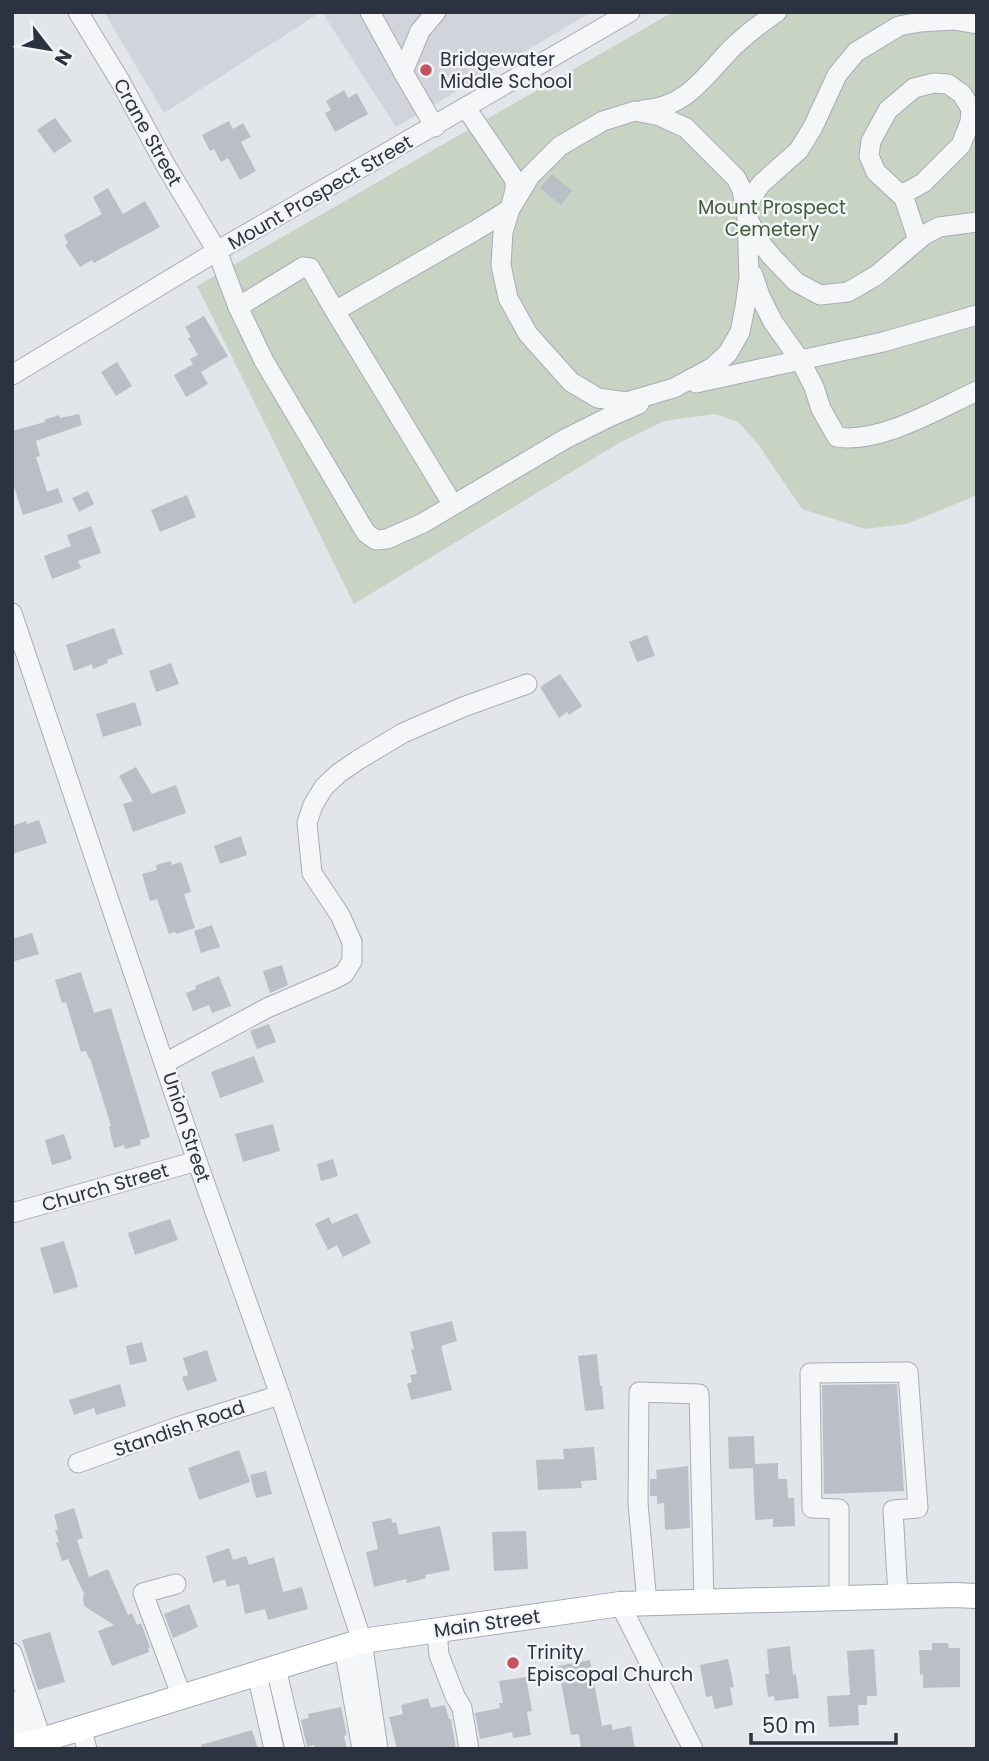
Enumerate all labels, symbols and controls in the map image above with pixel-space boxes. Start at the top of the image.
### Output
north arrow [14,14,84,84]
text: N [48,44,78,71]
place label: Bridgewater Middle School [440,46,572,95]
marker: Bridgewater Middle School [418,62,434,78]
street label: Crane Street [107,74,188,191]
street label: Mount Prospect Street [223,129,417,256]
park label: Mount Prospect Cemetery [698,194,846,243]
street label: Union Street [156,1068,217,1186]
street label: Church Street [39,1157,172,1218]
street label: Standish Road [110,1393,248,1464]
street label: Main Street [432,1603,542,1644]
place label: Trinity Episcopal Church [527,1639,693,1688]
marker: Trinity Episcopal Church [505,1655,521,1671]
scale bar [751,1702,896,1746]
text: 50 m [762,1711,816,1740]

